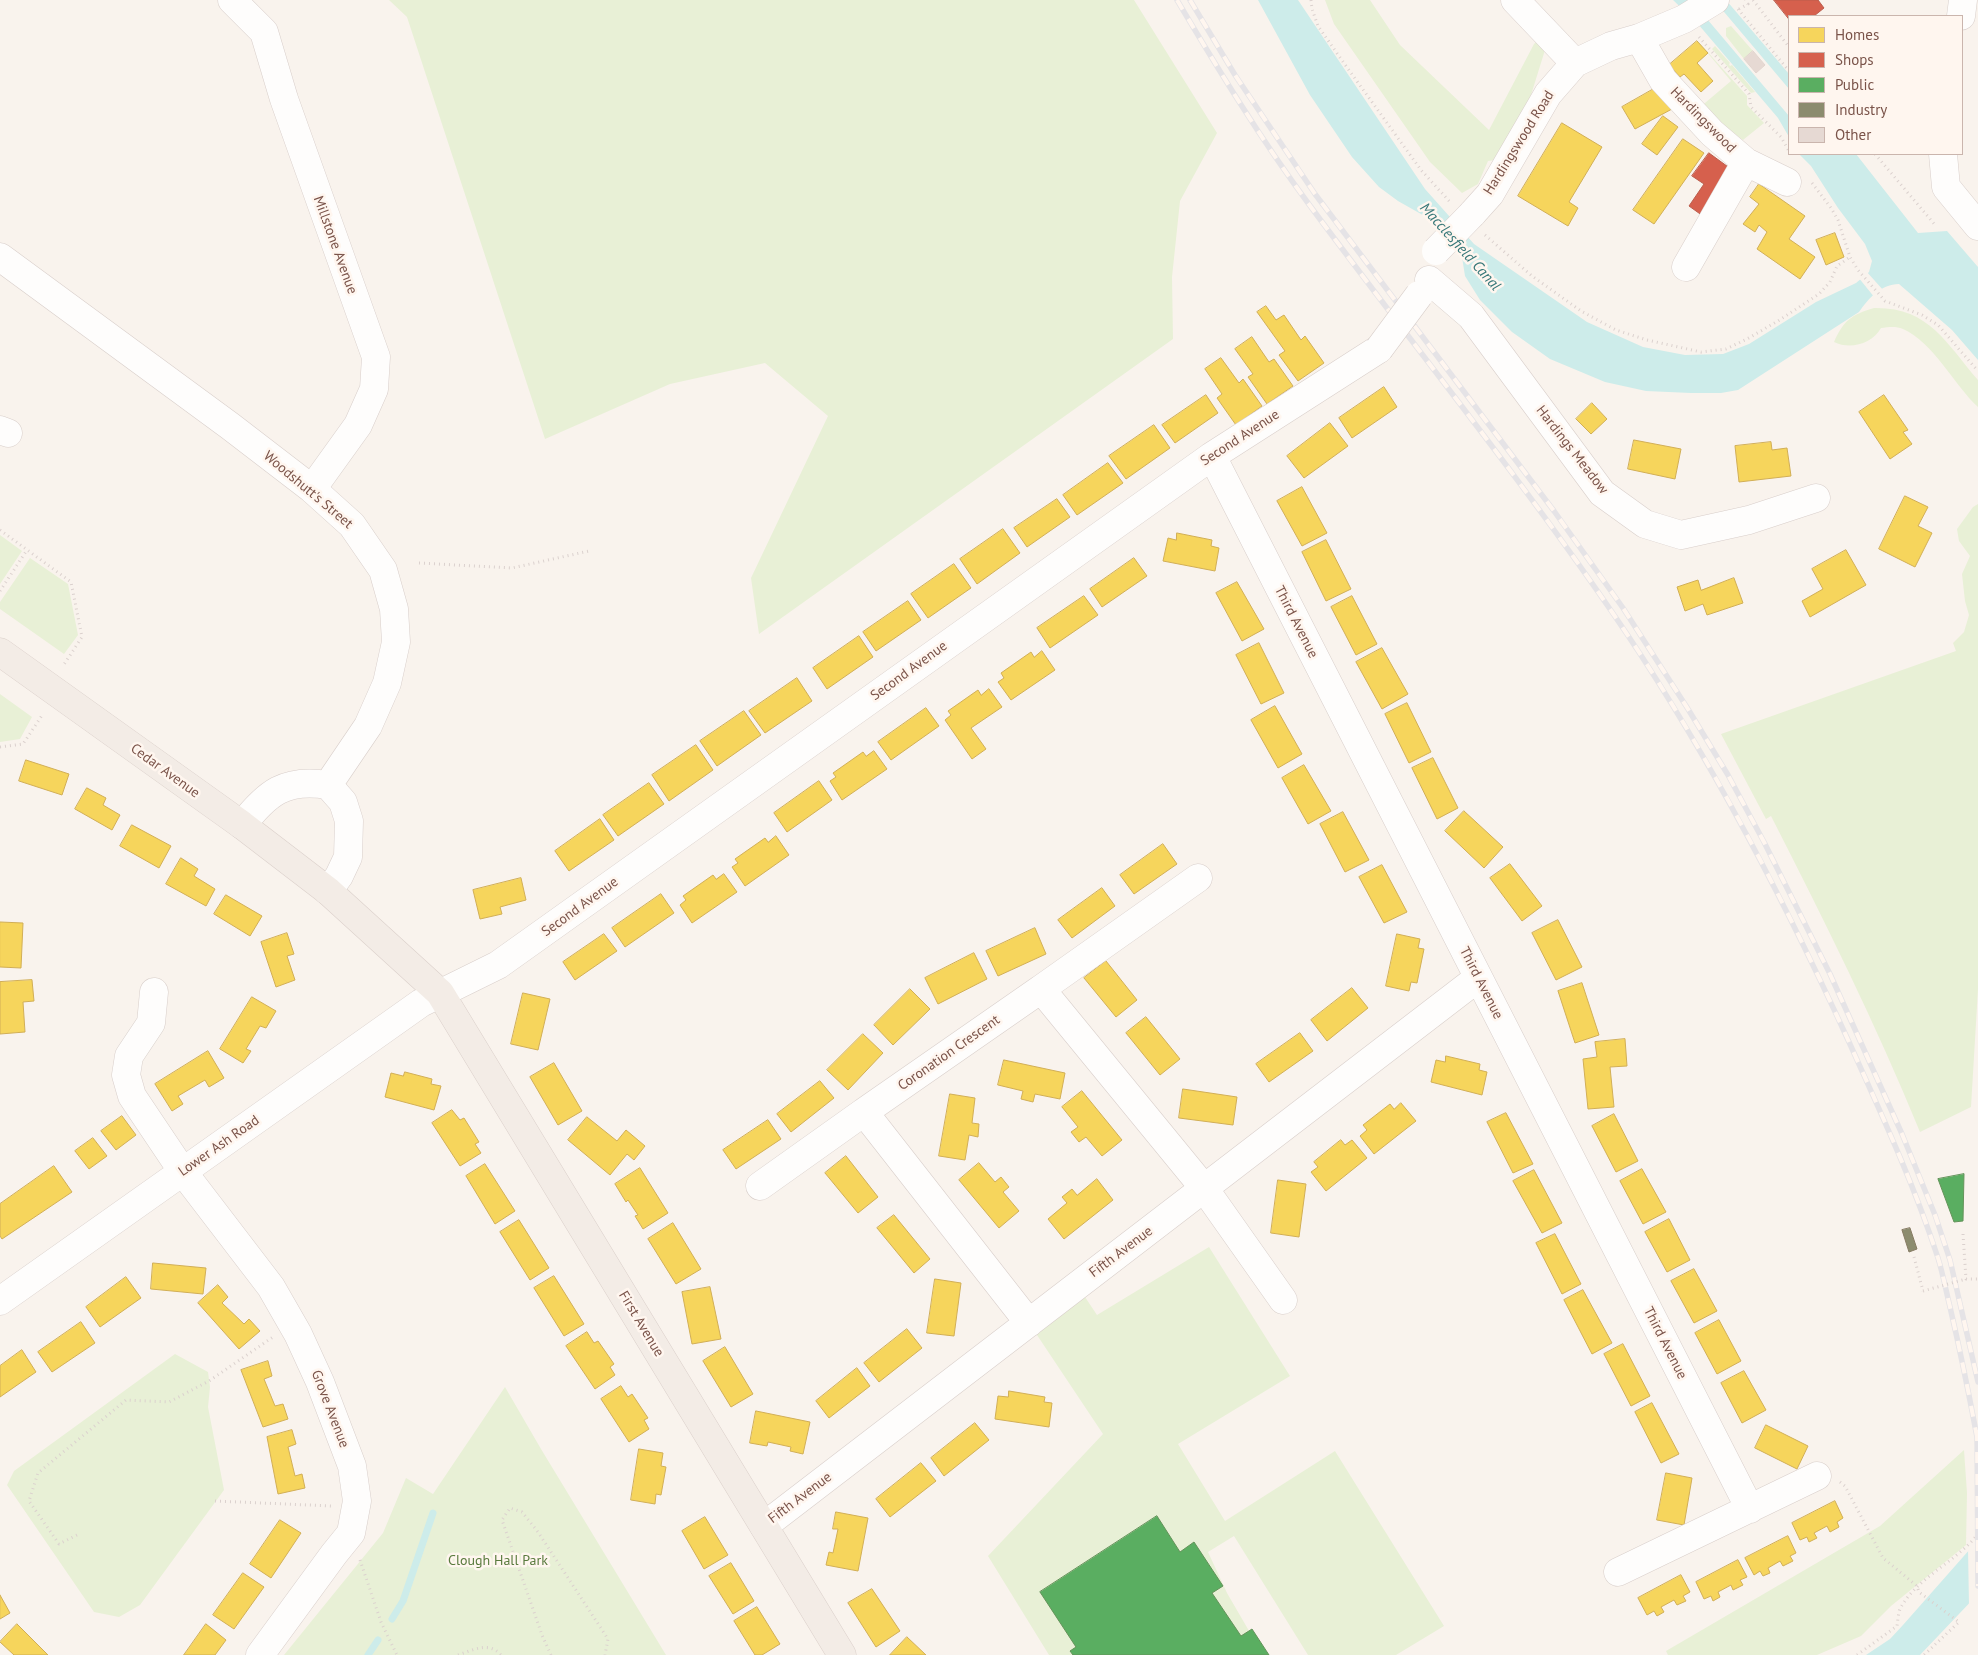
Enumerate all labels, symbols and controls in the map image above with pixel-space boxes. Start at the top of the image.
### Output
legend [1788,15,1963,155]
text: Homes [1835,25,1879,44]
text: Shops [1835,50,1874,69]
text: Public [1835,75,1874,94]
street label: Hardingswood [1667,84,1739,156]
street label: Hardingswood Road [1480,88,1558,198]
text: Industry [1835,100,1887,119]
text: Other [1835,125,1871,144]
street label: Millstone Avenue [309,194,361,296]
water label: Macclesfield Canal [1416,199,1504,295]
street label: Hardings Meadow [1532,402,1612,498]
street label: Second Avenue [1197,406,1283,470]
street label: Woodshutt's Street [260,448,356,532]
street label: Third Avenue [1271,583,1321,661]
street label: Second Avenue [867,638,951,704]
street label: Cedar Avenue [127,740,203,802]
street label: Second Avenue [538,874,622,940]
street label: Third Avenue [1456,944,1506,1022]
street label: Coronation Crescent [895,1012,1003,1094]
street label: Lower Ash Road [175,1112,263,1180]
street label: Fifth Avenue [1086,1223,1156,1281]
street label: First Avenue [615,1288,667,1360]
street label: Third Avenue [1640,1304,1690,1382]
street label: Grove Avenue [307,1368,353,1450]
street label: Fifth Avenue [765,1469,835,1527]
park label: Clough Hall Park [448,1553,548,1569]

